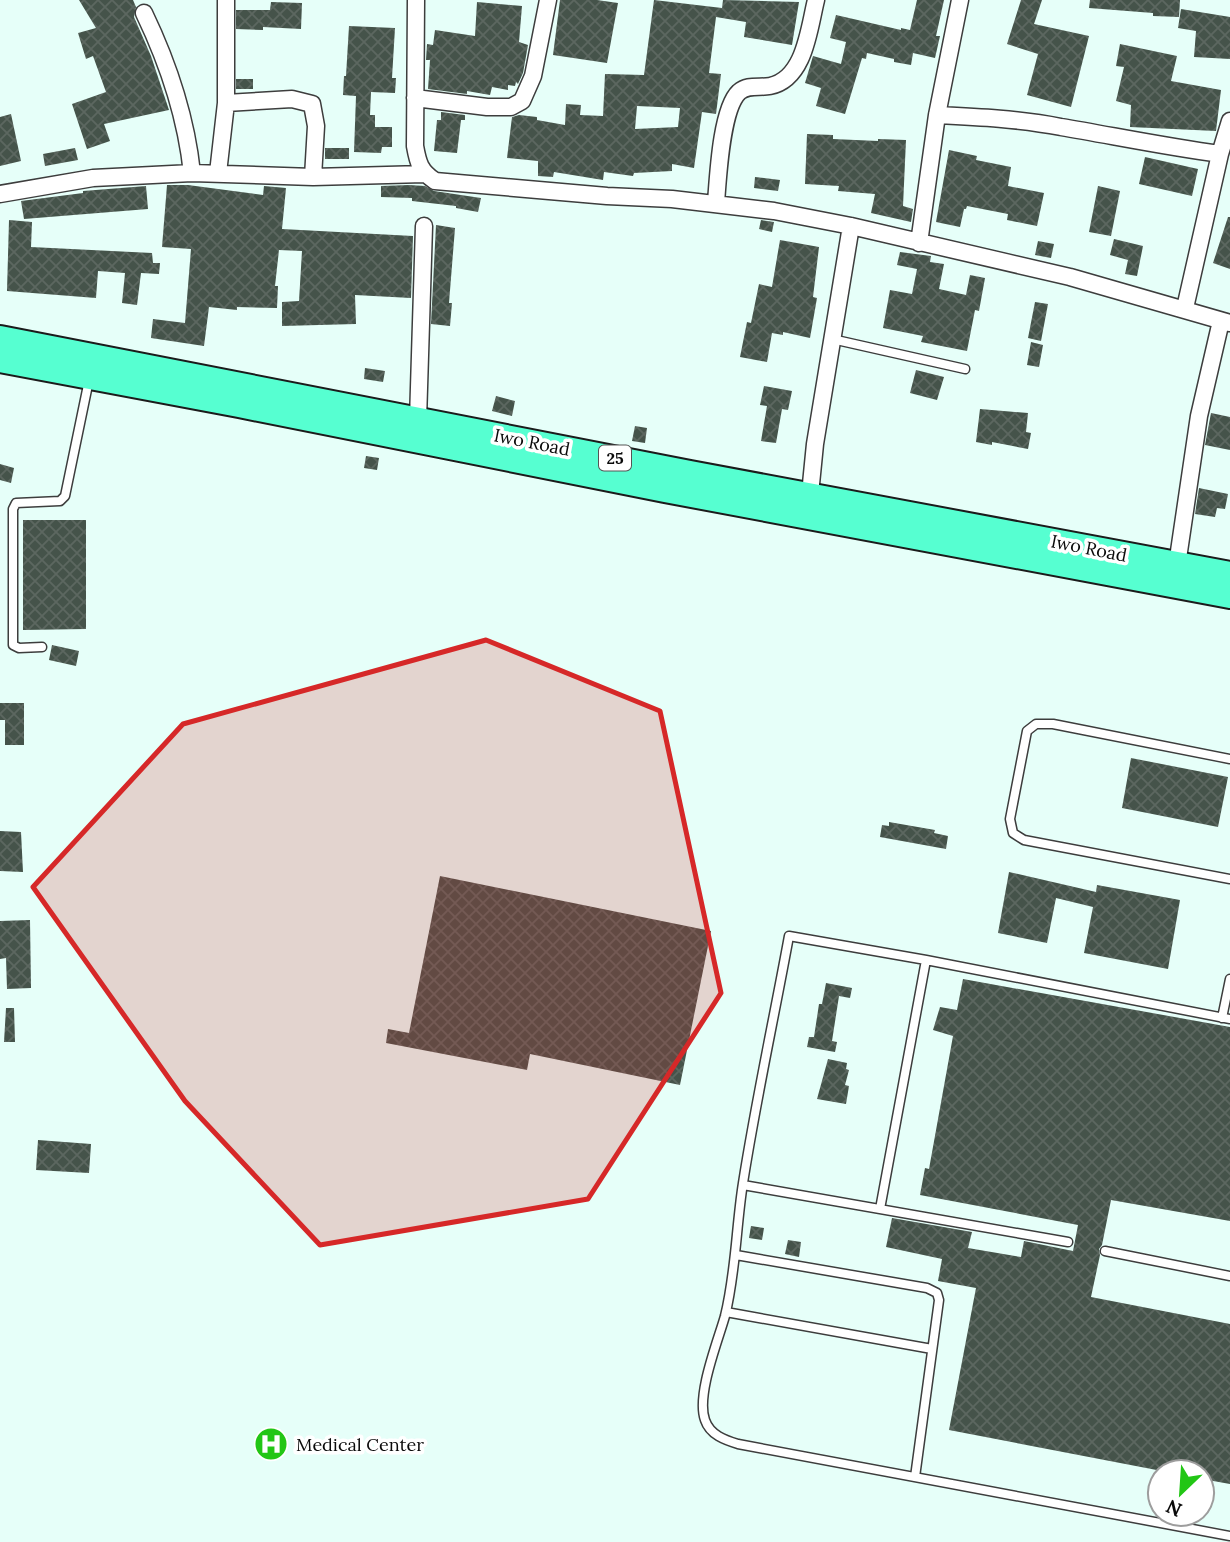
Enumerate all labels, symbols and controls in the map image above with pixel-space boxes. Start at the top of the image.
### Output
street label: Iwo Road [492,423,572,461]
road number: 25 [599,446,631,471]
street label: Iwo Road [1049,529,1129,567]
hospital icon: Medical Center [252,1425,290,1463]
place label: Medical Center [296,1433,424,1456]
north arrow [1146,1458,1216,1528]
text: N [1162,1494,1186,1522]

